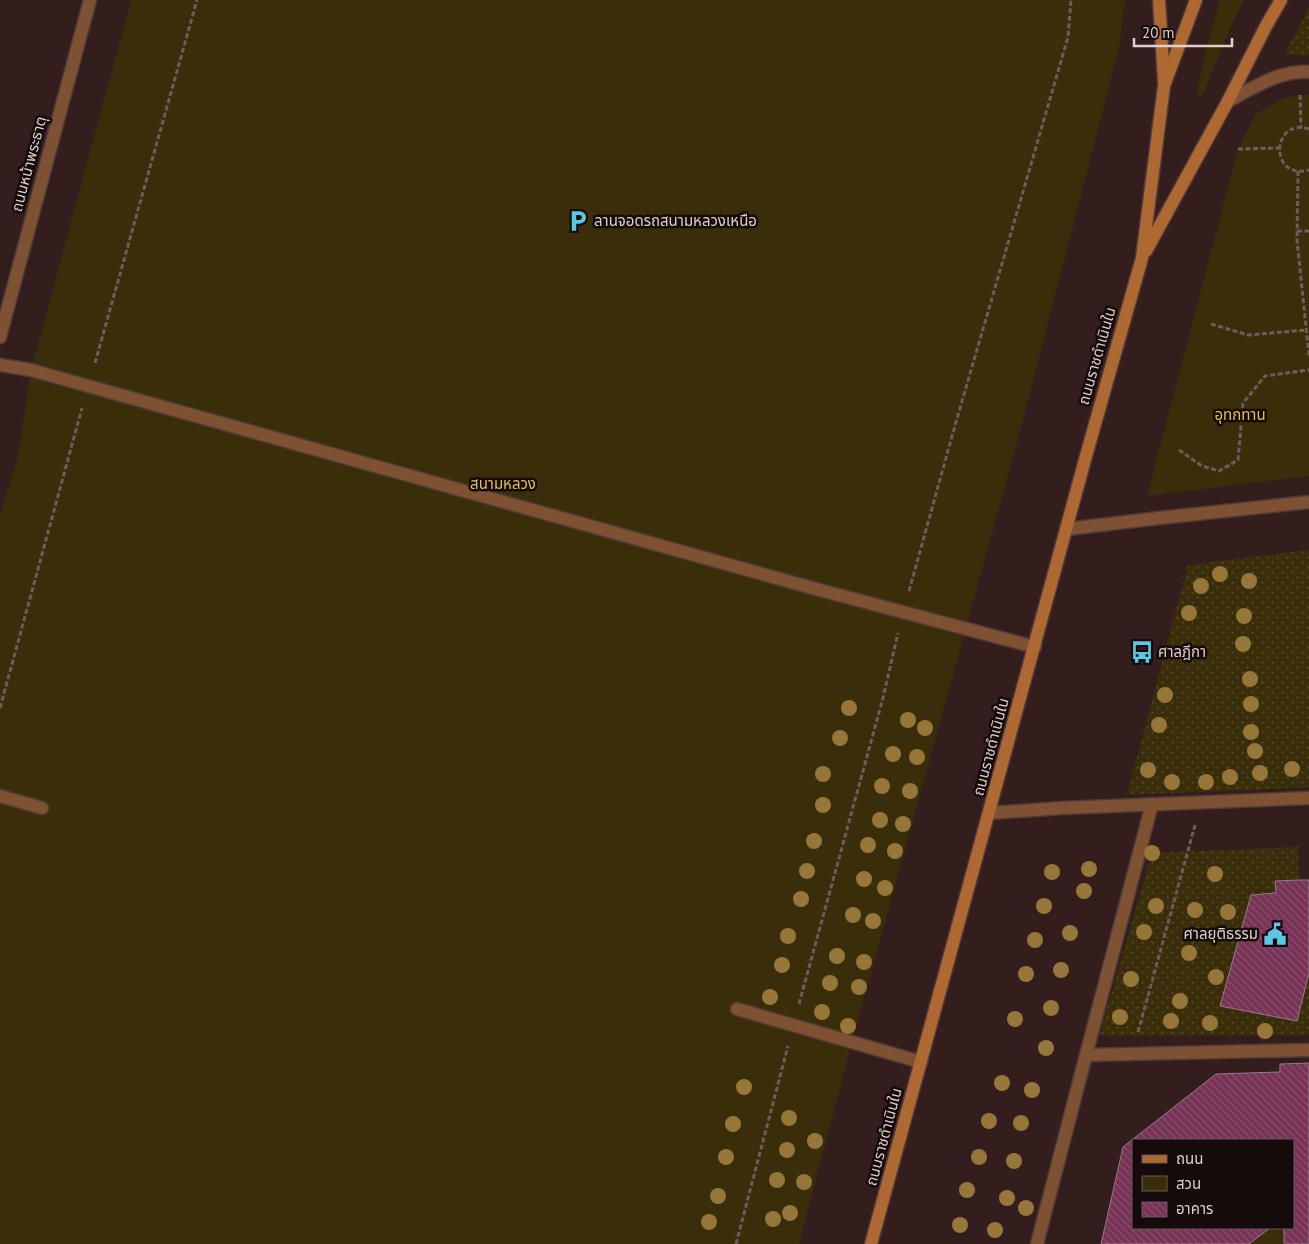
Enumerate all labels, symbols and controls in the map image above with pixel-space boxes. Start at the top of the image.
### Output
scale bar [1134,15,1232,47]
text: 20 m [1142,23,1175,42]
street label: ถนนหน้าพระธาตุ [7,114,50,214]
parking icon: ลานจอดรถสนามหลวงเหนือ [565,208,591,234]
place label: ลานจอดรถสนามหลวงเหนือ [594,211,757,230]
street label: ถนนราชดำเนินใน [1074,305,1120,407]
park label: อุทกทาน [1214,405,1266,424]
park label: สนามหลวง [470,474,536,493]
bus stop icon: ศาลฎีกา [1129,639,1155,665]
place label: ศาลฎีกา [1158,642,1206,661]
street label: ถนนราชดำเนินใน [968,696,1013,798]
public building icon: ศาลยุติธรรม [1262,921,1288,947]
place label: ศาลยุติธรรม [1183,924,1258,943]
street label: ถนนราชดำเนินใน [861,1086,906,1188]
legend [1132,1139,1294,1229]
text: ถนน [1176,1149,1203,1168]
text: สวน [1176,1174,1201,1193]
text: อาคาร [1176,1199,1213,1218]

